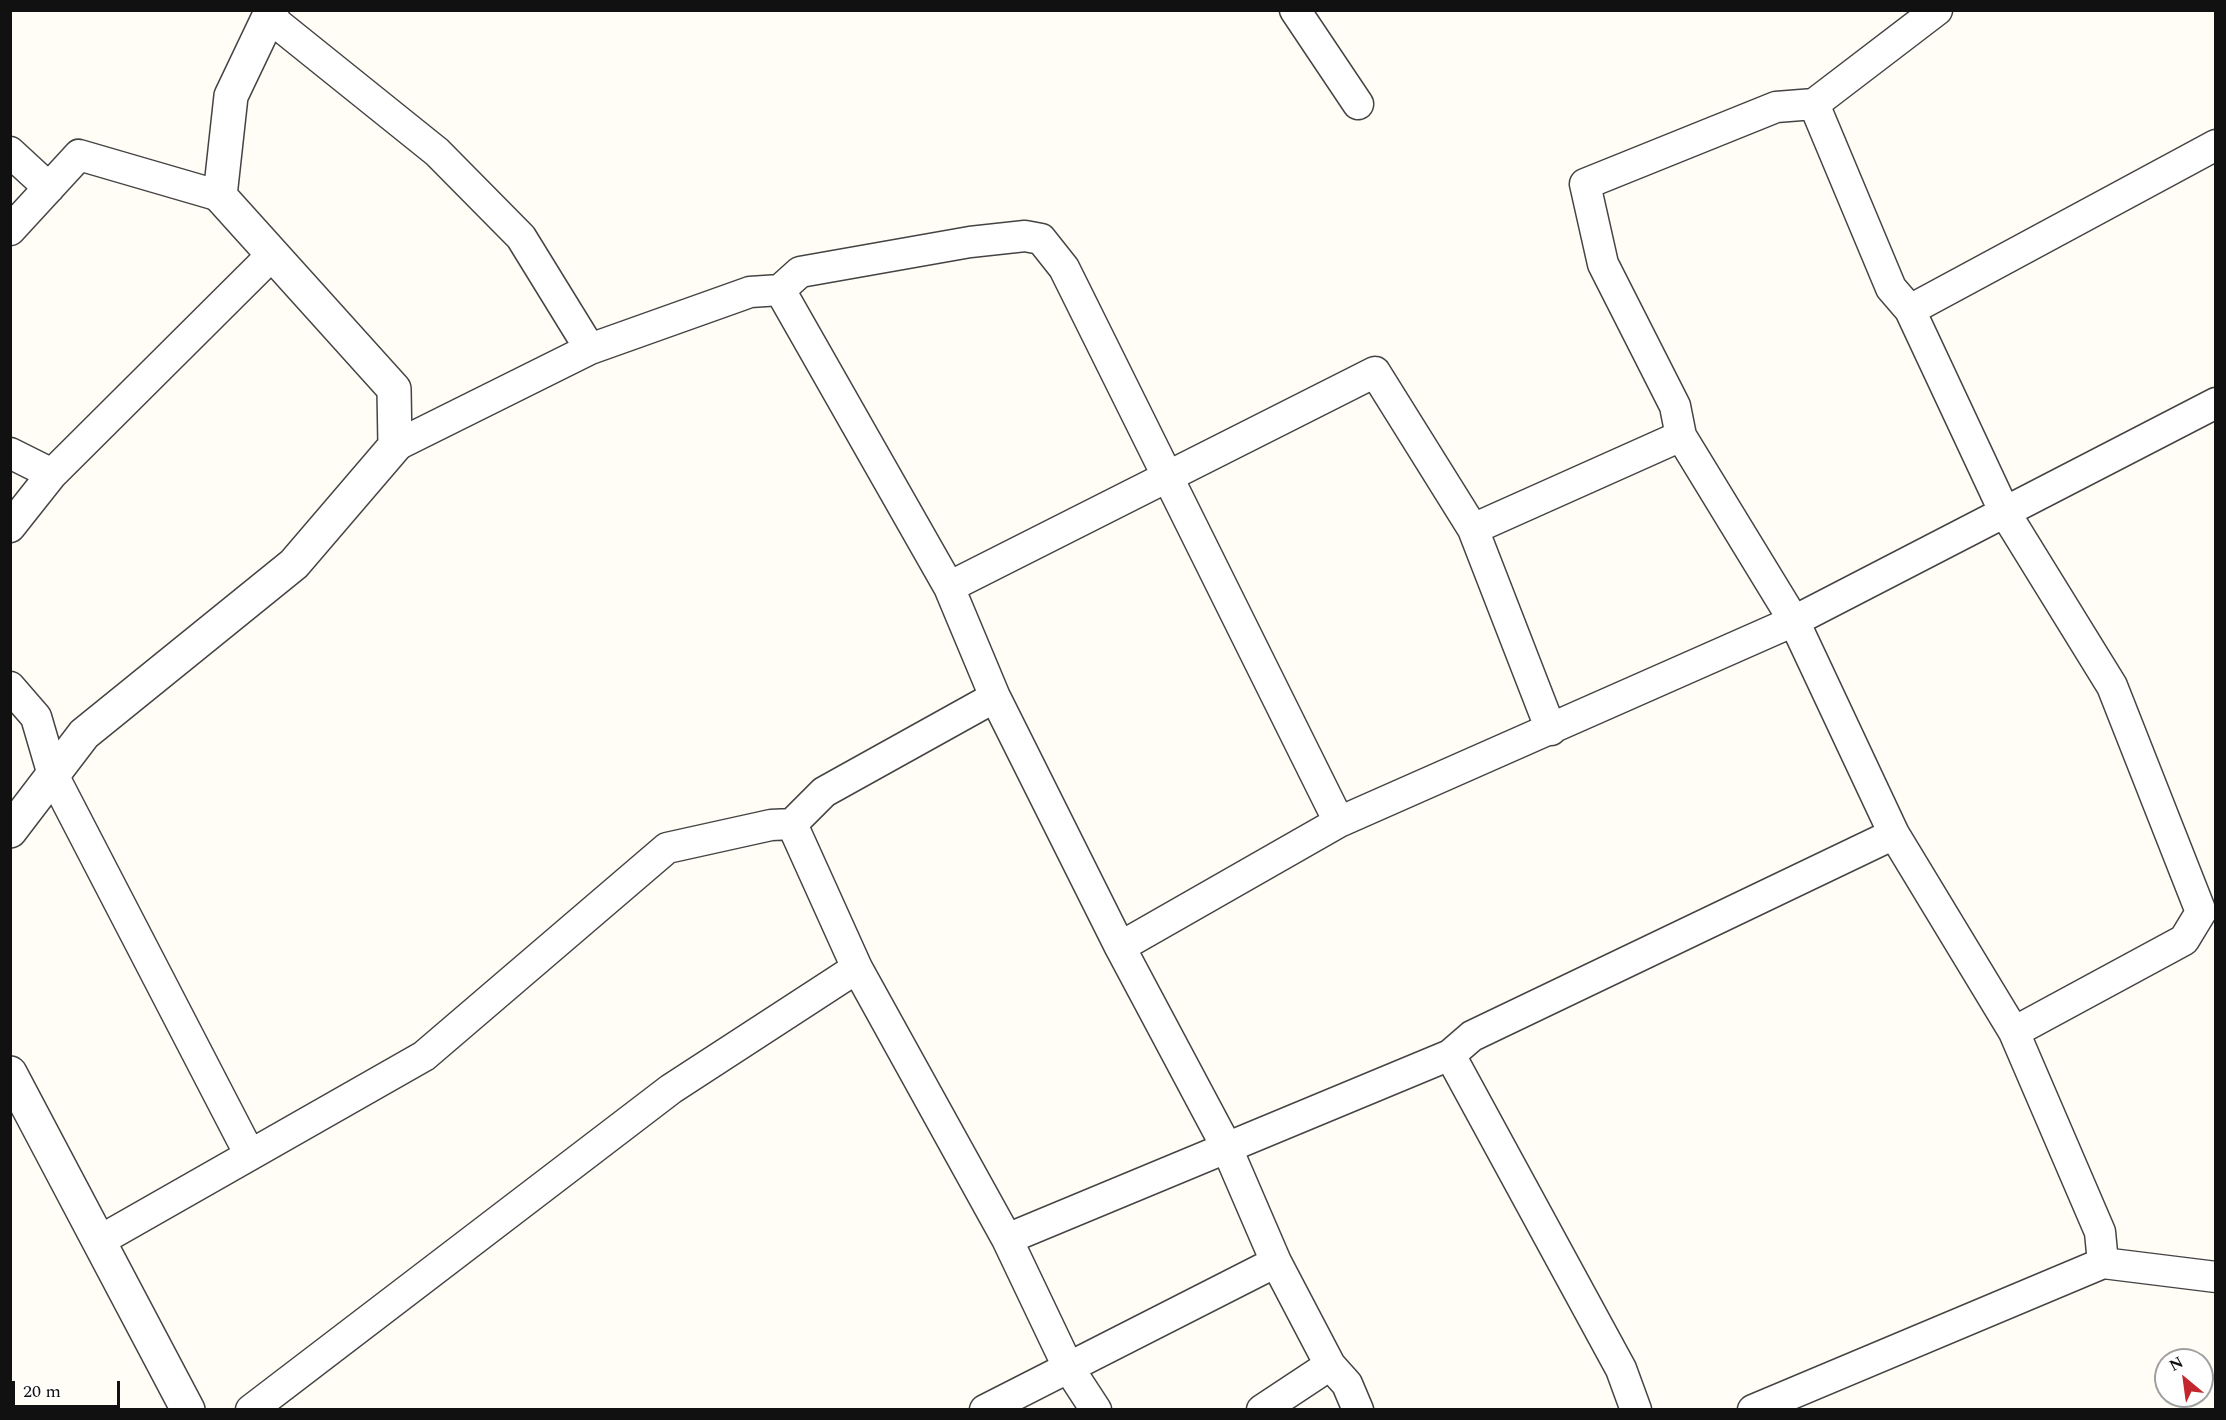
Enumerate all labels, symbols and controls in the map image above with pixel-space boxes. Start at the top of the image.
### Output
north arrow [2154,1348,2214,1408]
text: N [2165,1350,2188,1378]
scale bar [15,1369,123,1407]
text: 20 m [23,1378,61,1405]

